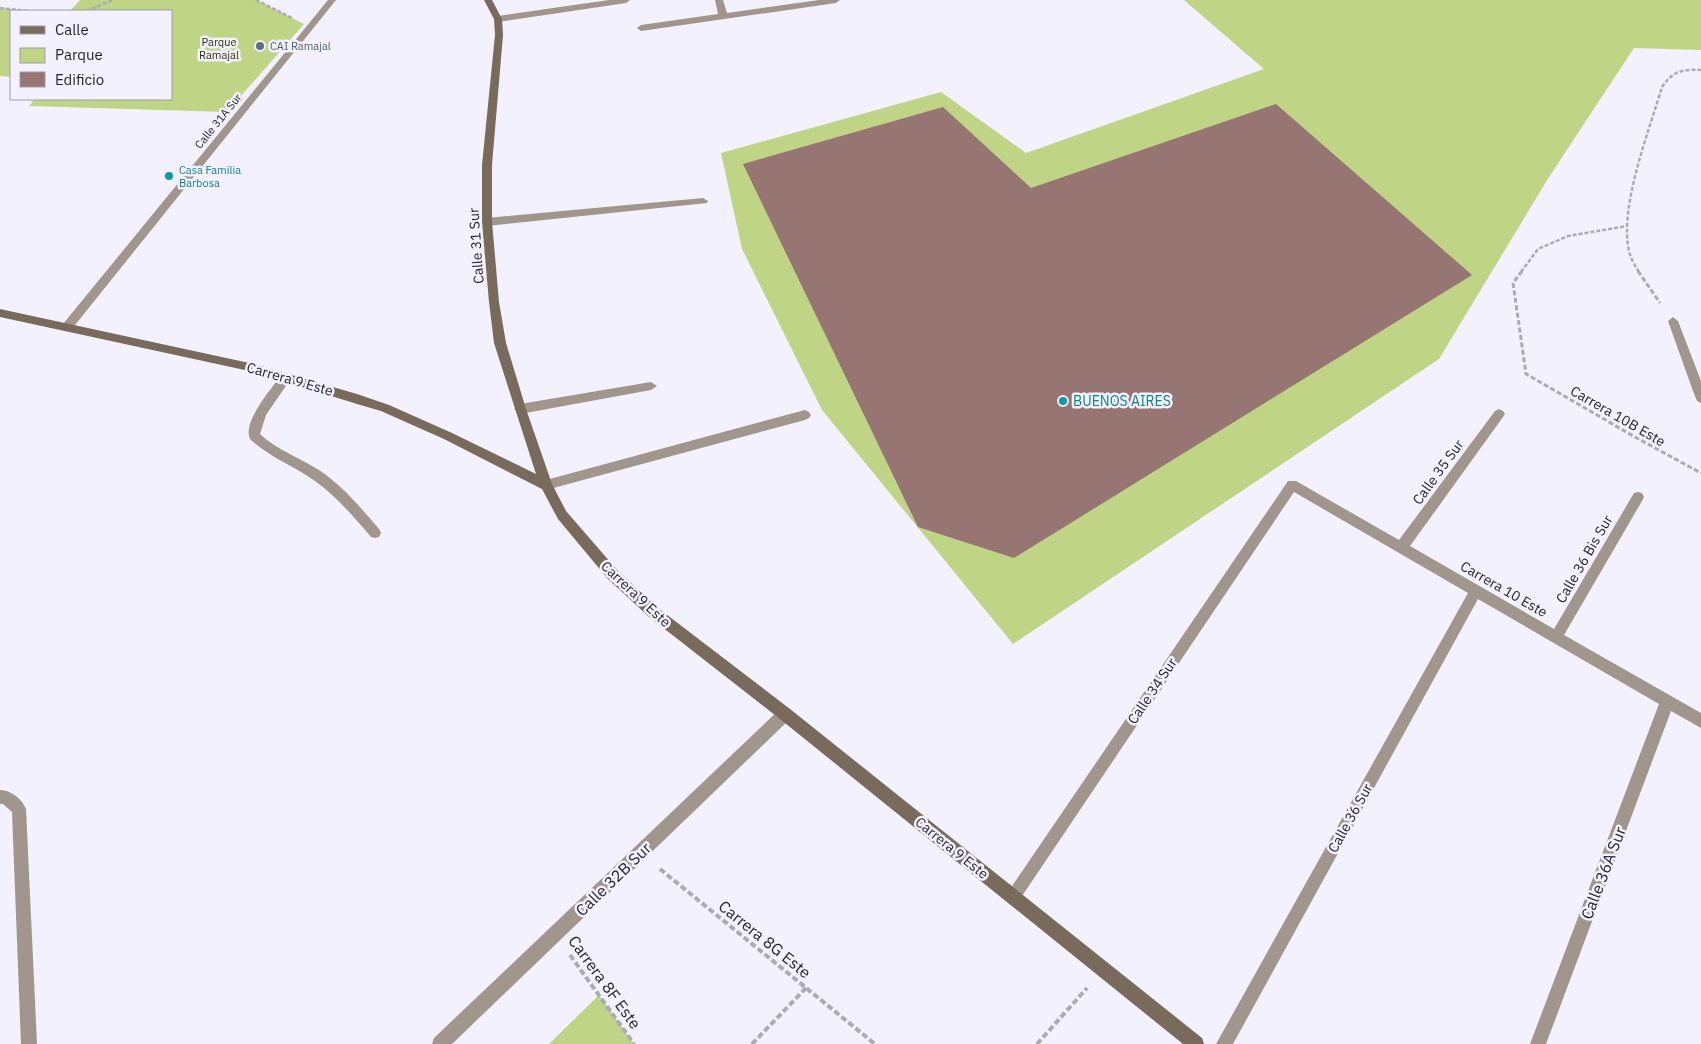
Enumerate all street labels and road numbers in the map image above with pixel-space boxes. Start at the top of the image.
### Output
street label: Calle 31A Sur [192,91,244,151]
street label: Calle 31 Sur [464,207,488,285]
street label: Carrera 9 Este [245,358,336,400]
street label: Carrera 10B Este [1567,382,1669,451]
street label: Calle 35 Sur [1408,436,1468,508]
street label: Calle 36 Bis Sur [1552,512,1616,606]
street label: Carrera 9 Este [597,557,675,631]
street label: Carrera 10 Este [1457,557,1551,621]
street label: Calle 34 Sur [1123,654,1181,728]
street label: Calle 36 Sur [1324,780,1376,856]
street label: Carrera 9 Este [912,813,993,883]
street label: Calle 36A Sur [1576,824,1630,922]
street label: Calle 32B Sur [571,838,655,920]
street label: Carrera 8G Este [715,896,815,982]
street label: Carrera 8F Este [564,931,646,1033]

